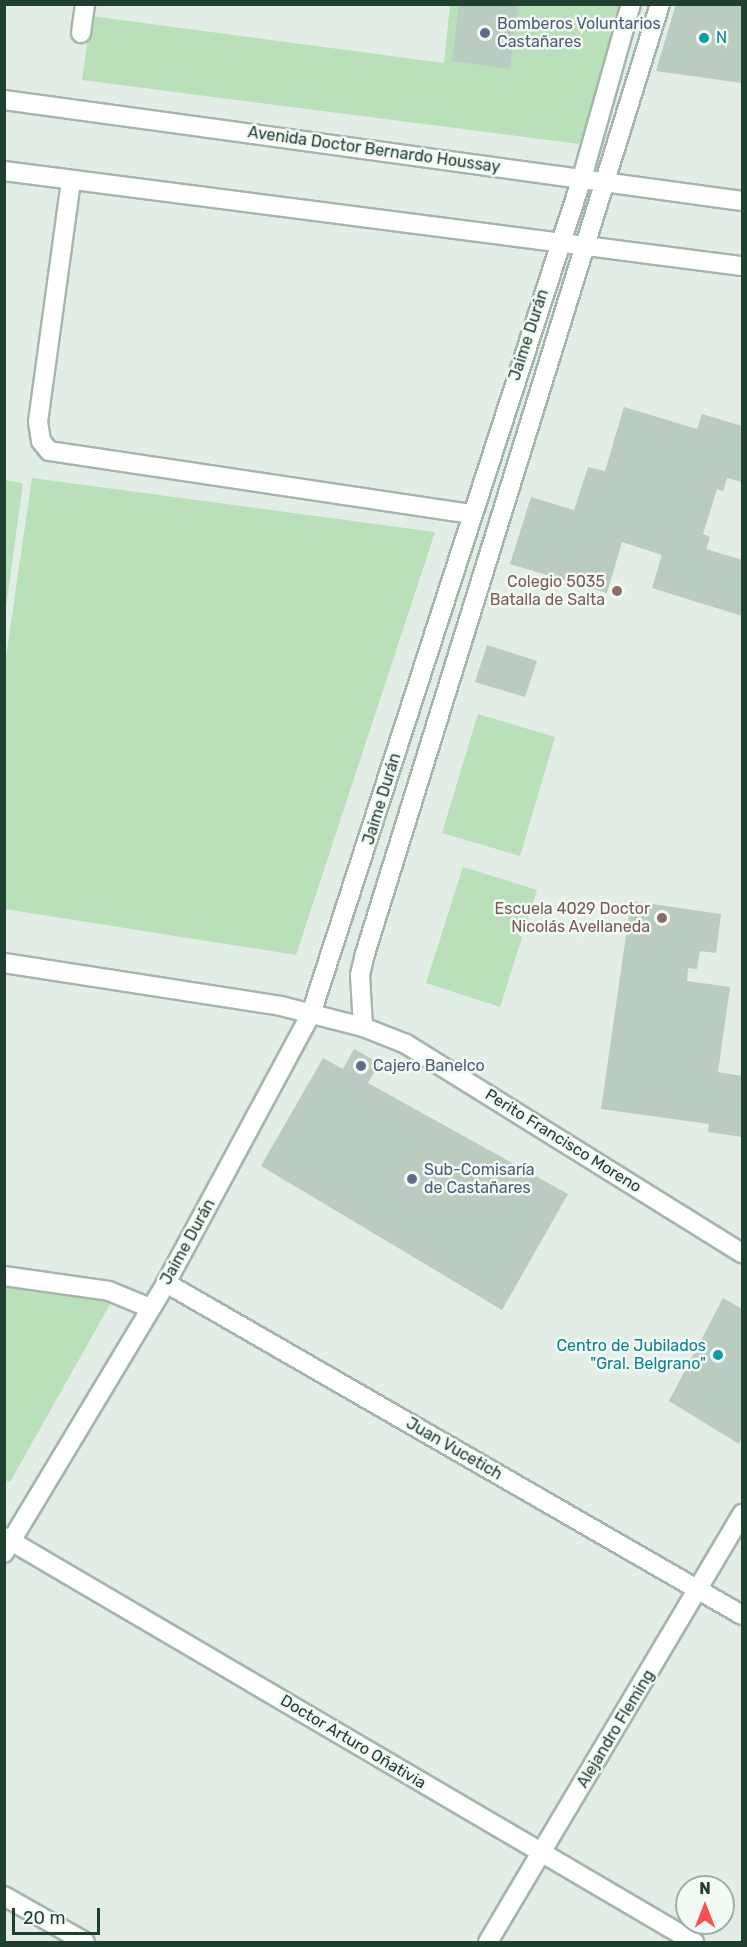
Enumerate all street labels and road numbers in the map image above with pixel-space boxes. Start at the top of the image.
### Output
street label: Avenida Doctor Bernardo Houssay [246,123,502,177]
street label: Jaime Durán [505,287,553,383]
street label: Jaime Durán [359,751,405,847]
street label: Perito Francisco Moreno [481,1085,645,1197]
street label: Jaime Durán [157,1196,219,1288]
street label: Juan Vucetich [402,1414,506,1484]
street label: Alejandro Fleming [573,1667,659,1791]
street label: Doctor Arturo Oñativia [276,1691,430,1793]

